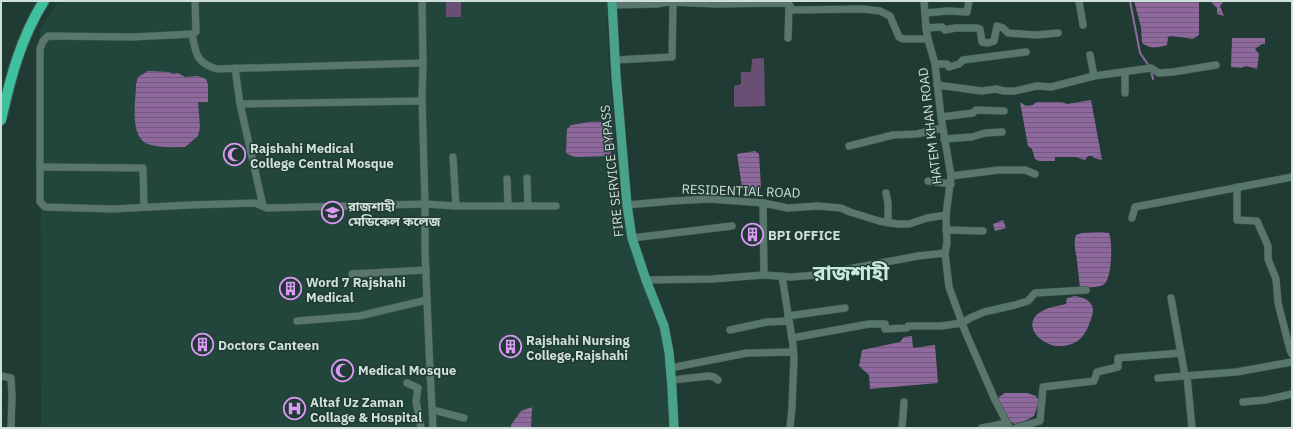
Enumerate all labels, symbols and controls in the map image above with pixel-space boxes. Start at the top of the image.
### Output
street label: HATEM KHAN ROAD [914,67,946,185]
street label: FIRE SERVICE BYPASS [597,104,627,238]
place label: Rajshahi Medical College Central Mosque [250,140,394,172]
mosque icon: Rajshahi Medical College Central Mosque [222,142,248,168]
street label: RESIDENTIAL ROAD [681,180,801,202]
place label: রাজশাহী মেডিকেল কলেজ [347,198,441,230]
school or university icon: রাজশাহী মেডিকেল কলেজ [319,200,345,226]
building icon: BPI OFFICE [740,222,766,248]
place label: BPI OFFICE [768,227,840,244]
district label: রাজশাহী [812,258,890,286]
place label: Word 7 Rajshahi Medical [306,274,406,306]
building icon: Word 7 Rajshahi Medical [278,276,304,302]
building icon: Doctors Canteen [190,332,216,358]
place label: Rajshahi Nursing College,Rajshahi [526,332,630,364]
building icon: Rajshahi Nursing College,Rajshahi [497,334,523,360]
place label: Doctors Canteen [218,337,319,354]
mosque icon: Medical Mosque [330,357,356,383]
place label: Medical Mosque [358,362,456,379]
place label: Altaf Uz Zaman Collage & Hospital [310,394,422,426]
hospital icon: Altaf Uz Zaman Collage & Hospital [281,396,307,422]

